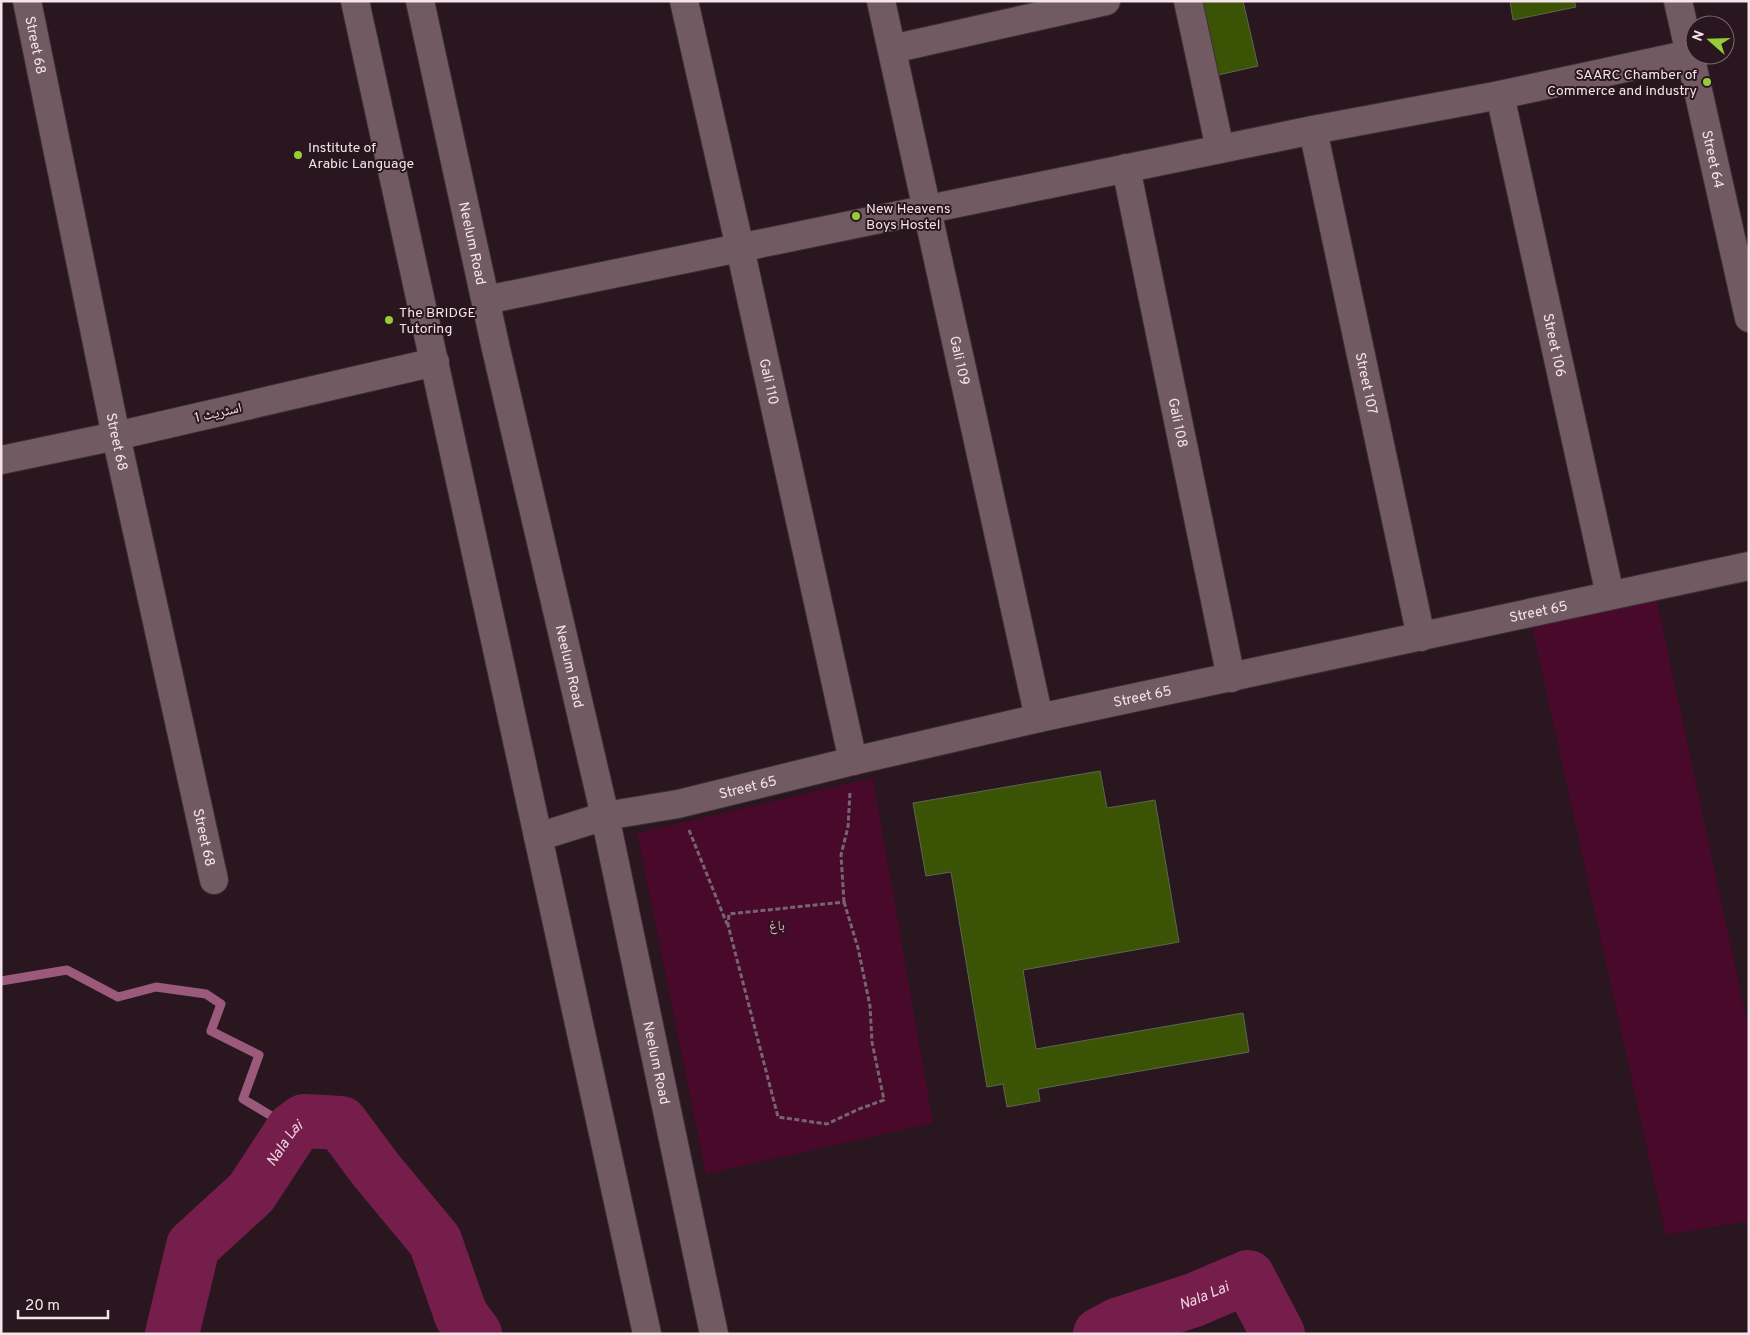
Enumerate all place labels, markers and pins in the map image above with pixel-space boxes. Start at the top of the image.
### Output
place label: SAARC Chamber of Commerce and industry [1547,67,1697,100]
marker: SAARC Chamber of Commerce and industry [1701,76,1713,88]
place label: Institute of Arabic Language [308,140,414,173]
marker: Institute of Arabic Language [292,149,304,161]
place label: New Heavens Boys Hostel [866,201,950,234]
marker: New Heavens Boys Hostel [850,210,862,222]
place label: The BRIDGE Tutoring [399,305,476,338]
marker: The BRIDGE Tutoring [383,314,395,326]

